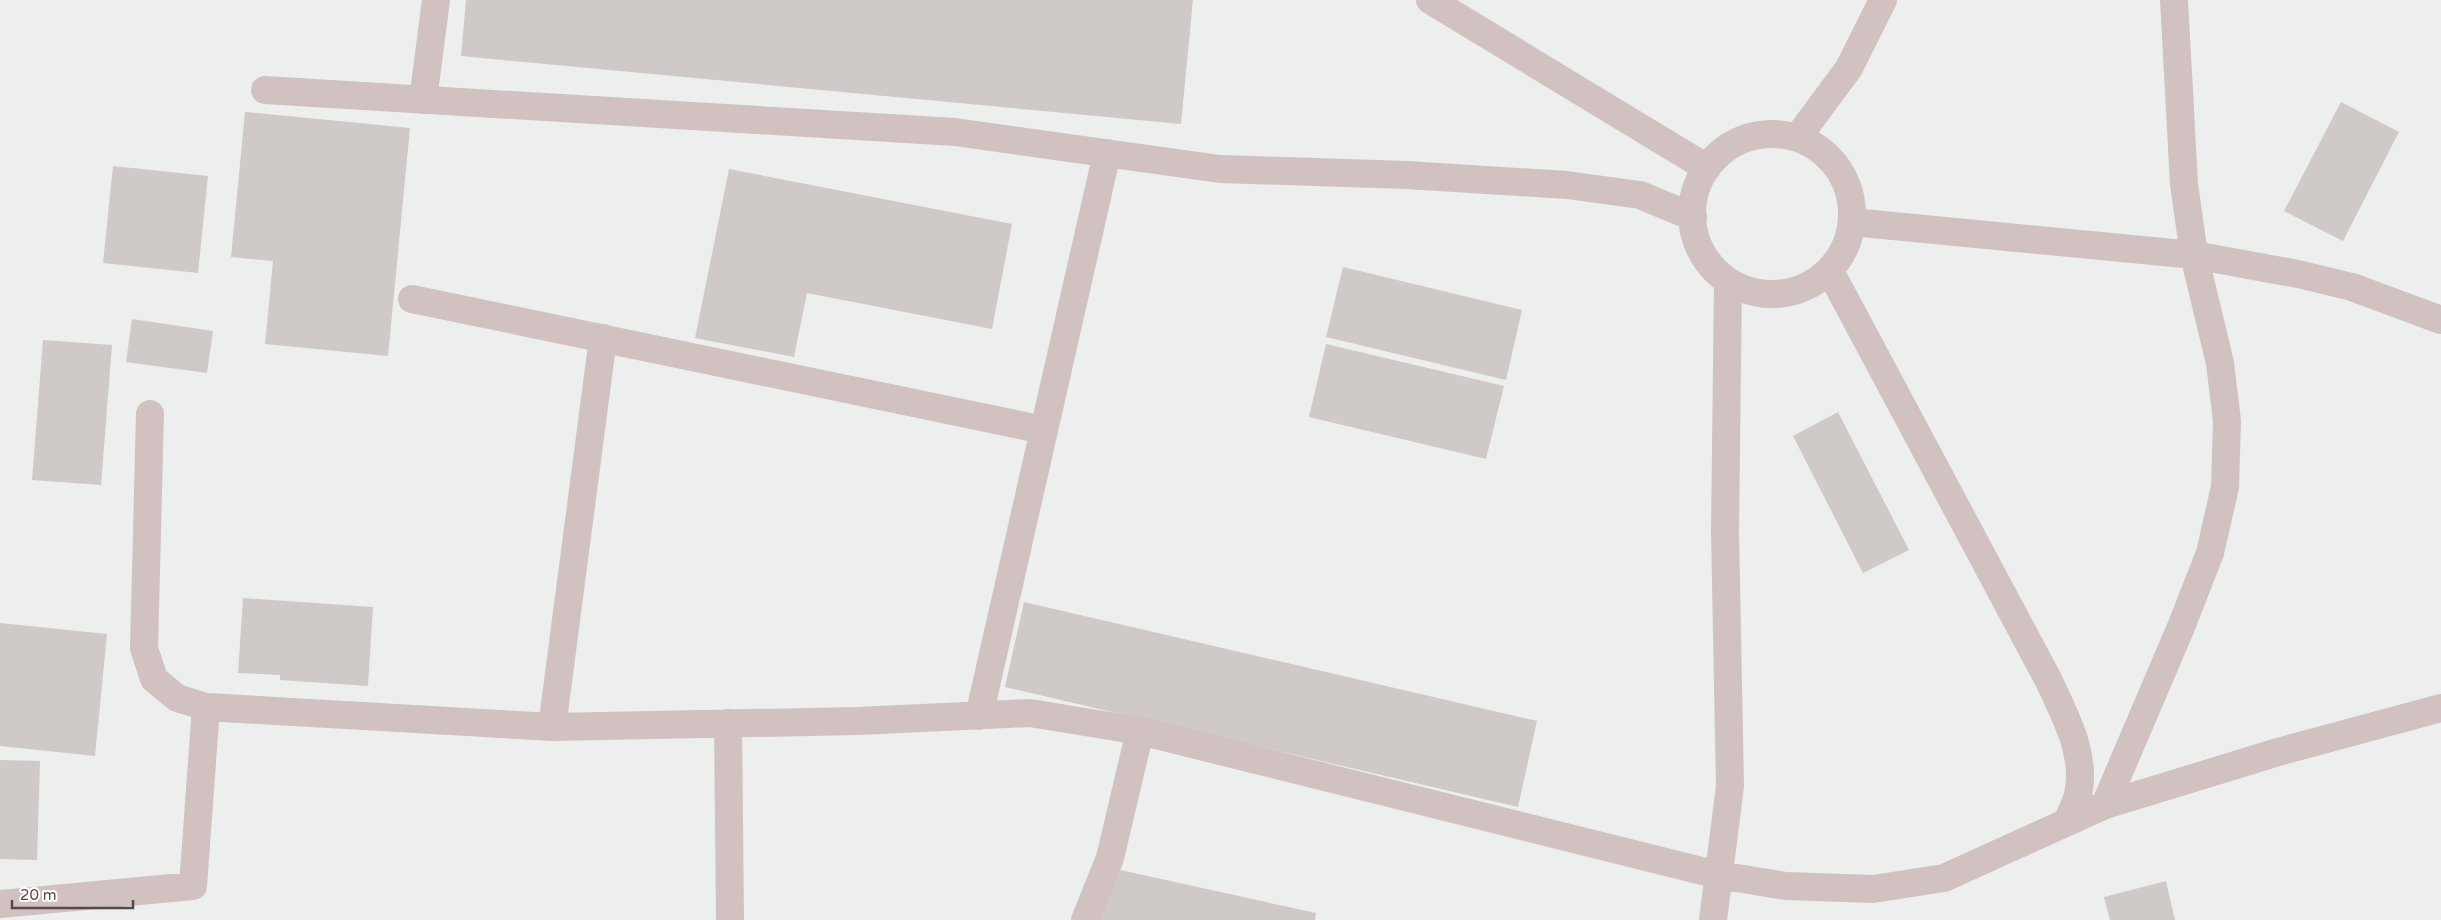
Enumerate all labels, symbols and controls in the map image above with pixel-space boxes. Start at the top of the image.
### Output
scale bar [12,878,134,910]
text: 20 m [20,886,57,904]

